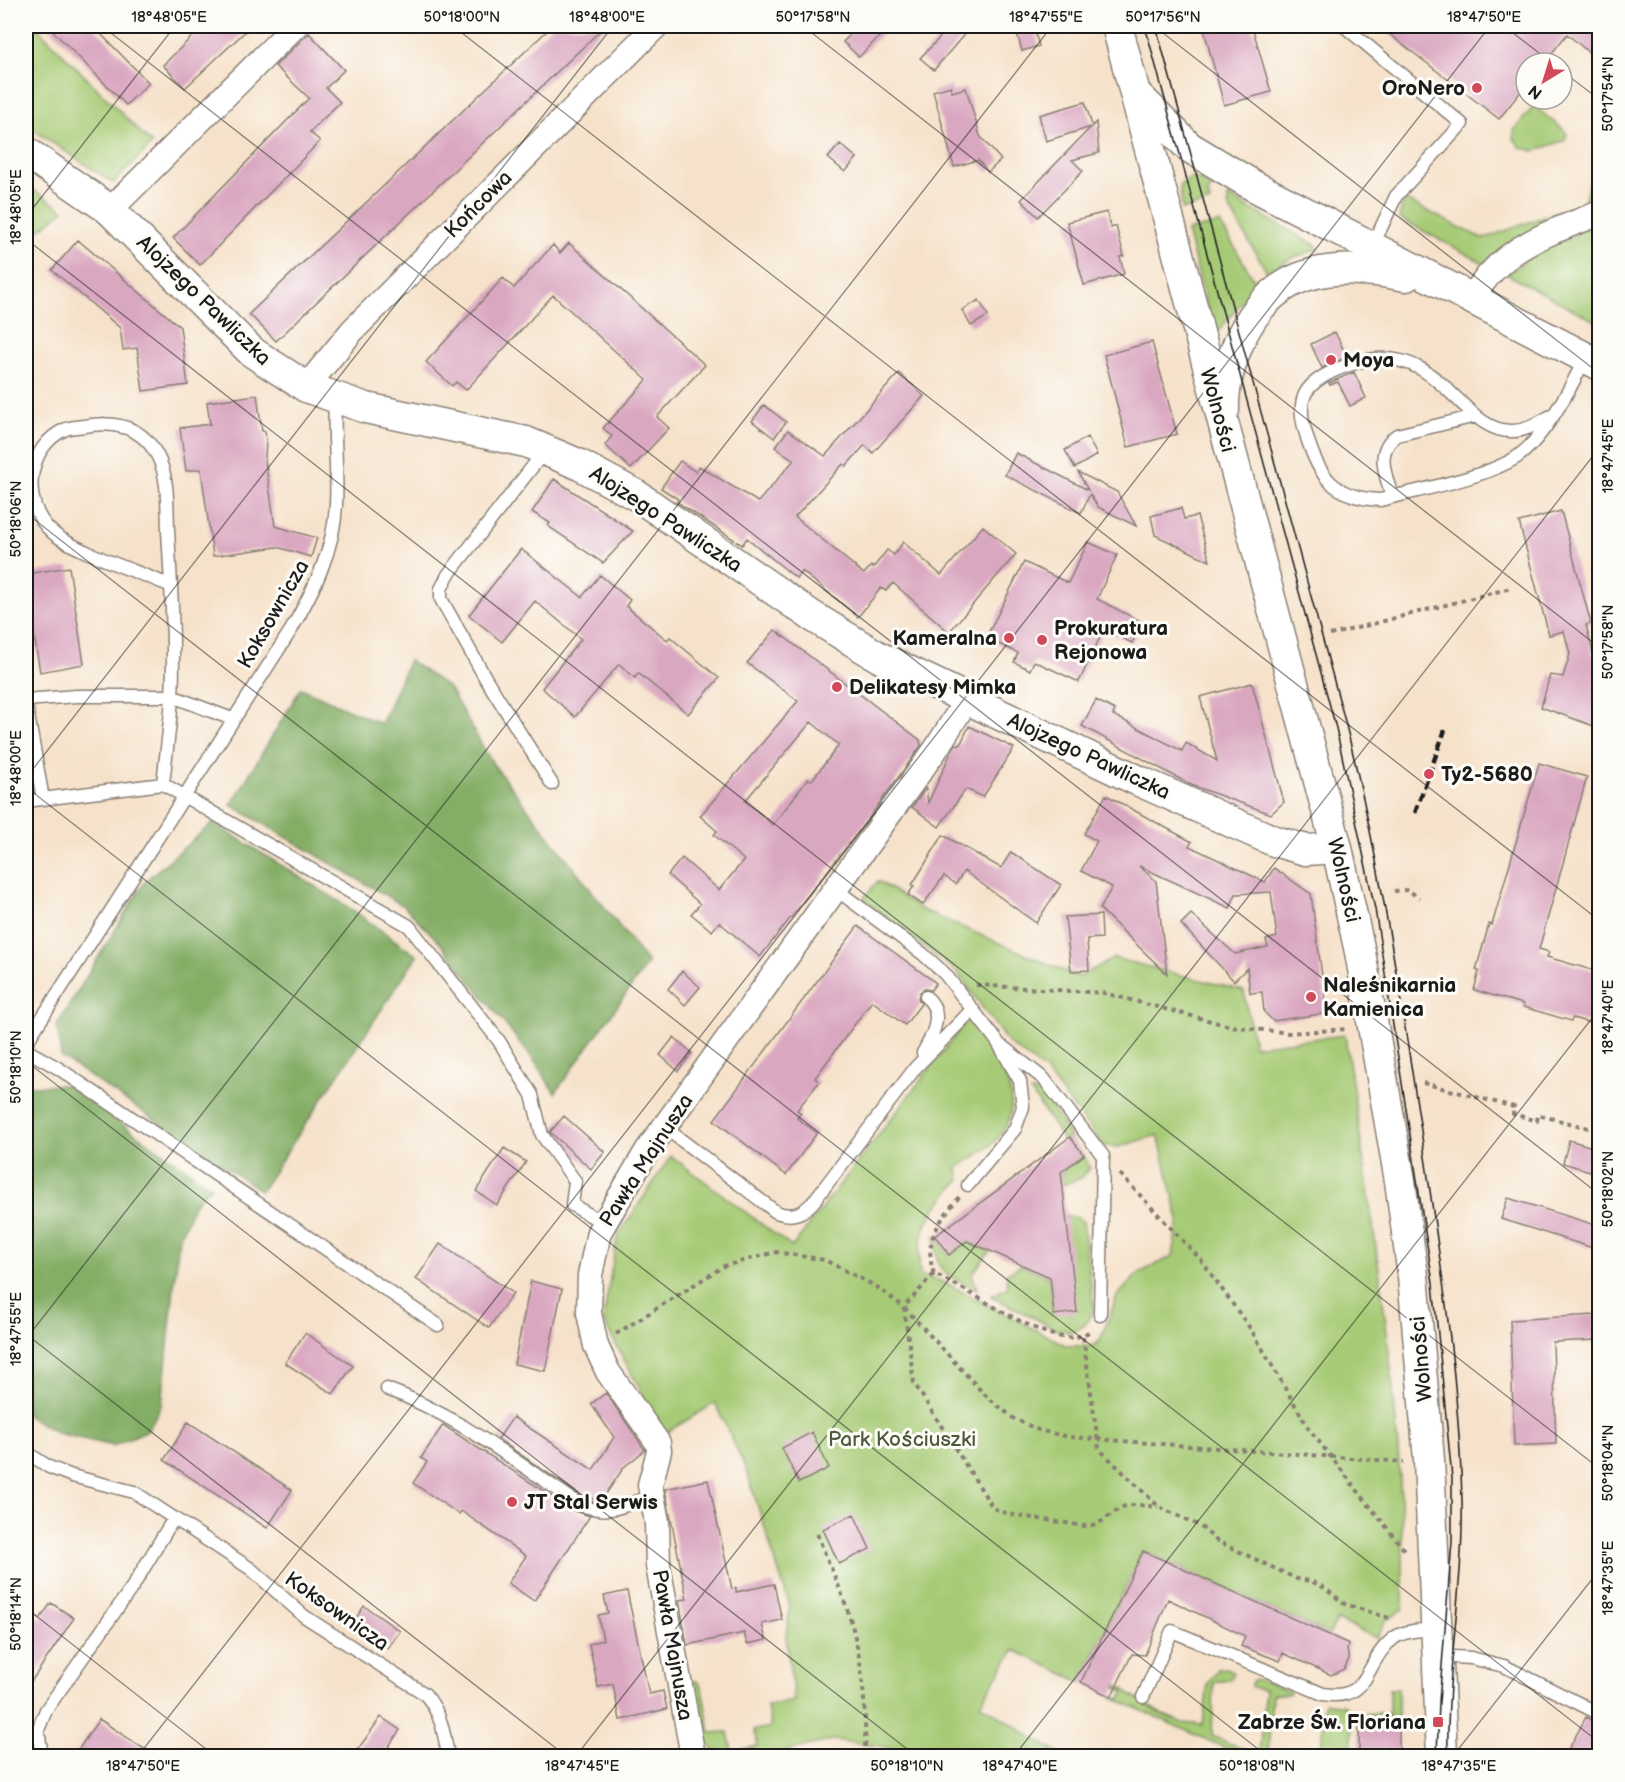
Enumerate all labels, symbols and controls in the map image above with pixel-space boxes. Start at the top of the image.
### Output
text: 18°48'05"E [131,8,207,27]
text: 50°18'00"N [424,8,500,27]
text: 18°48'00"E [569,8,645,27]
text: 50°17'58"N [775,8,851,27]
text: 18°47'55"E [1009,8,1083,27]
text: 50°17'56"N [1125,8,1201,27]
text: 18°47'50"E [1447,8,1521,27]
north arrow [1514,51,1574,111]
text: 50°17'54"N [1599,56,1618,132]
place label: OroNero [1382,76,1465,101]
text: N [1525,80,1546,103]
marker: OroNero [1470,81,1484,95]
street label: Końcowa [439,165,517,243]
text: 18°48'05"E [7,169,26,245]
street label: Alojzego Pawliczka [131,230,276,371]
place label: Moya [1343,348,1394,373]
marker: Moya [1324,353,1338,367]
street label: Wolności [1194,365,1241,455]
text: 18°47'45"E [1599,419,1618,493]
street label: Alojzego Pawliczka [585,461,747,578]
text: 50°18'06"N [7,480,26,558]
street label: Koksownicza [232,555,315,673]
text: 50°17'58"N [1599,604,1618,680]
place label: Prokuratura Rejonowa [1054,616,1168,665]
place label: Kameralna [893,626,997,651]
marker: Kameralna [1002,631,1016,645]
marker: Prokuratura Rejonowa [1035,633,1049,647]
place label: Delikatesy Mimka [849,675,1016,700]
marker: Delikatesy Mimka [830,680,844,694]
street label: Alojzego Pawliczka [1003,708,1174,805]
text: 18°48'00"E [7,730,26,806]
place label: Ty2-5680 [1441,762,1533,787]
marker: Ty2-5680 [1422,767,1436,781]
street label: Wolności [1322,835,1365,925]
place label: Naleśnikarnia Kamienica [1323,973,1456,1022]
text: 18°47'40"E [1599,979,1618,1054]
marker: Naleśnikarnia Kamienica [1304,990,1318,1004]
text: 50°18'10"N [7,1030,26,1104]
street label: Pawła Majnusza [594,1089,699,1231]
text: 50°18'02"N [1599,1151,1618,1227]
text: 18°47'55"E [7,1292,26,1366]
street label: Wolności [1405,1315,1438,1403]
text: 50°18'04"N [1599,1424,1618,1502]
park label: Park Kościuszki [828,1427,976,1452]
place label: JT Stal Serwis [524,1490,658,1515]
marker: JT Stal Serwis [505,1495,519,1509]
text: 18°47'35"E [1599,1541,1618,1615]
street label: Koksownicza [280,1566,394,1656]
street label: Pawła Majnusza [647,1568,698,1723]
text: 50°18'14"N [7,1577,26,1651]
place label: Zabrze Św. Floriana [1238,1708,1426,1735]
marker: Zabrze Św. Floriana [1431,1715,1445,1729]
text: 18°47'50"E [106,1757,180,1776]
text: 18°47'45"E [545,1757,619,1776]
text: 50°18'10"N [870,1757,944,1776]
text: 18°47'40"E [983,1757,1058,1776]
text: 50°18'08"N [1219,1757,1295,1776]
text: 18°47'35"E [1422,1757,1496,1776]

